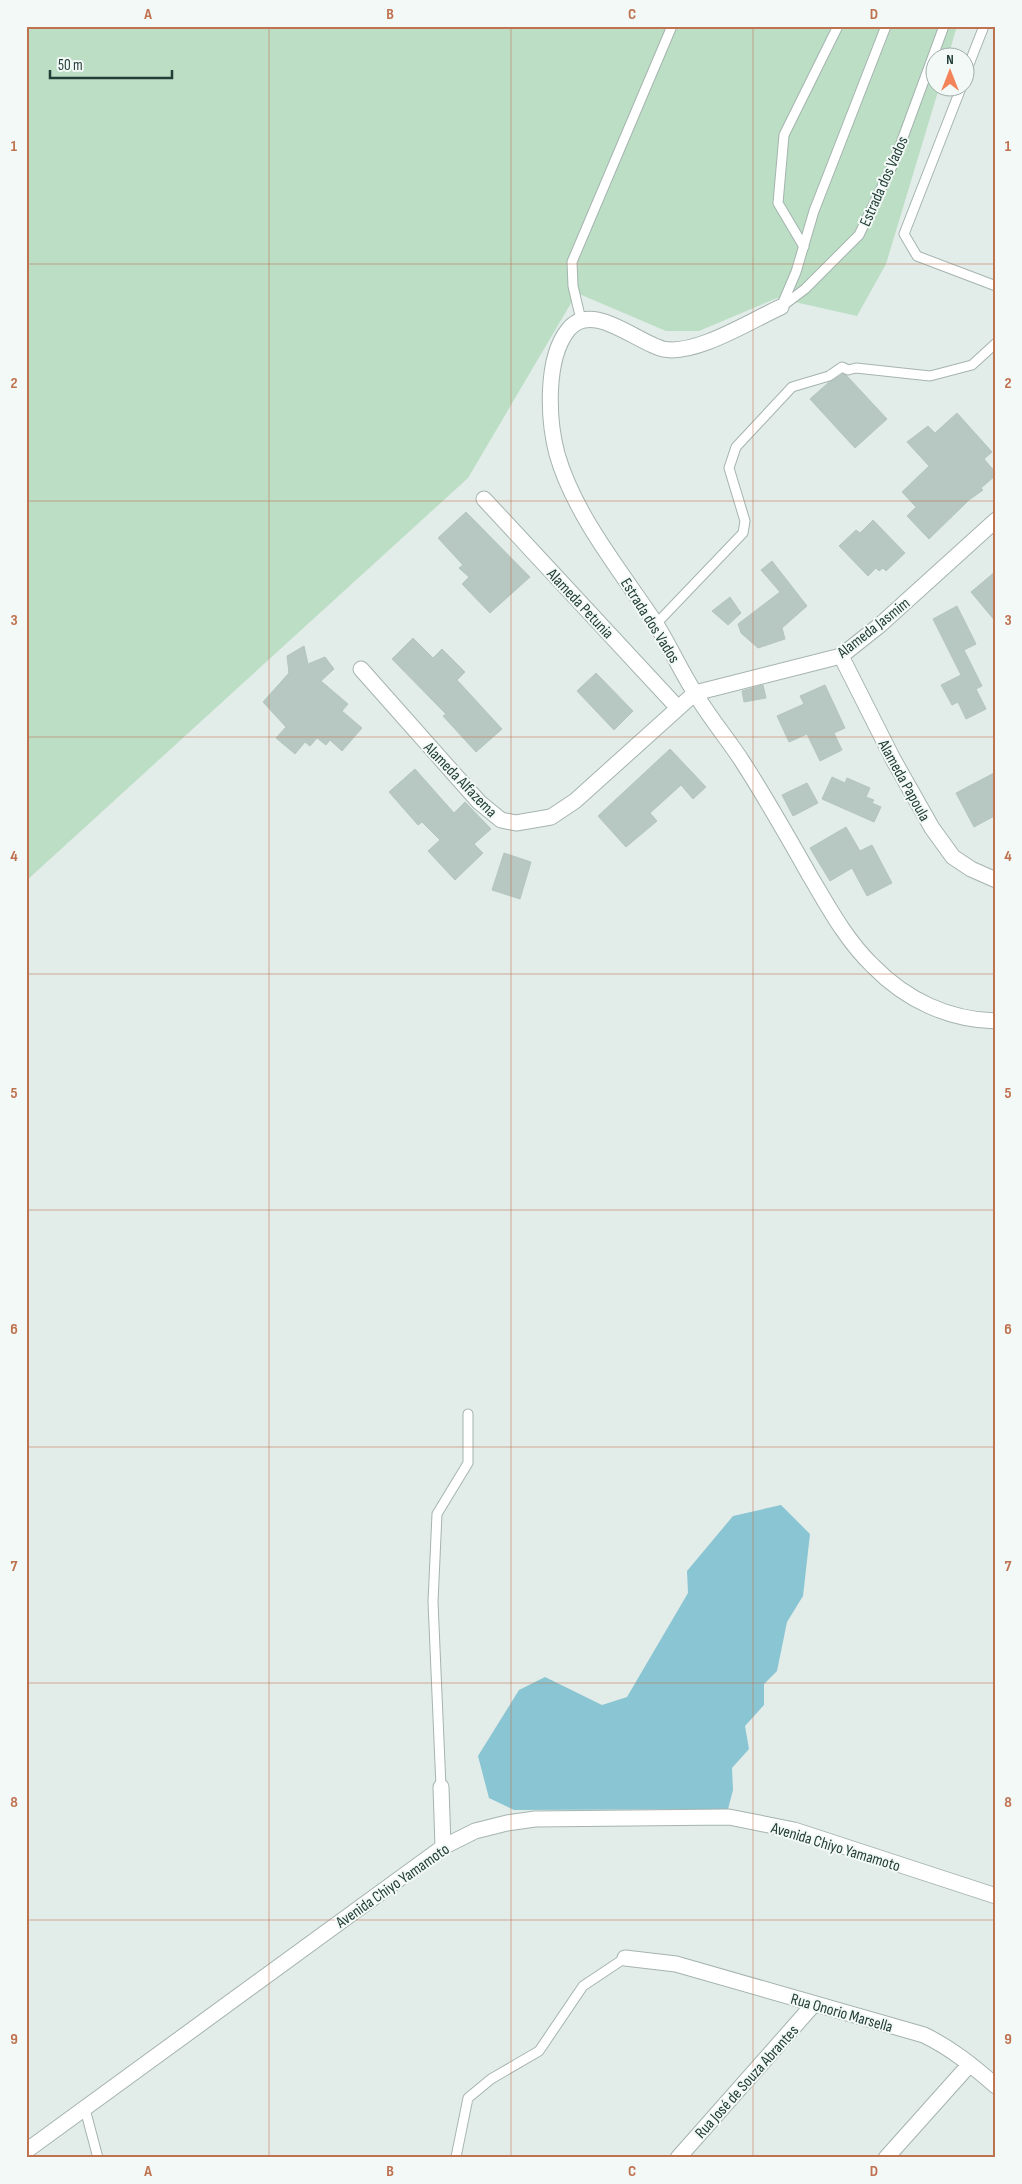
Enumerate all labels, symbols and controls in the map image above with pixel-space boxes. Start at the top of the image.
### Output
text: A [143,5,152,24]
text: B [386,5,394,24]
text: C [628,5,636,24]
text: D [870,5,878,24]
scale bar [50,48,172,80]
north arrow [924,48,974,98]
text: N [946,51,954,68]
text: 50 m [58,56,83,75]
street label: Estrada dos Vados [856,133,913,230]
text: 1 [11,137,18,156]
text: 1 [1005,137,1012,156]
text: 2 [10,374,18,393]
text: 2 [1004,374,1012,393]
street label: Alameda Petunia [542,564,617,643]
street label: Estrada dos Vados [616,575,684,667]
street label: Alameda Jasmim [833,594,914,663]
text: 3 [10,611,18,630]
text: 3 [1004,611,1012,630]
street label: Alameda Papoula [873,736,934,825]
street label: Alameda Alfazema [419,738,501,822]
text: 4 [10,847,18,866]
text: 4 [1004,847,1012,866]
text: 5 [10,1084,18,1103]
text: 5 [1004,1084,1012,1103]
text: 6 [10,1320,18,1339]
text: 6 [1004,1320,1012,1339]
text: 7 [11,1557,18,1576]
text: 7 [1005,1557,1012,1576]
text: 8 [10,1793,18,1812]
text: 8 [1004,1793,1012,1812]
street label: Avenida Chiyo Yamamoto [768,1818,902,1876]
street label: Avenida Chiyo Yamamoto [332,1840,453,1933]
street label: Rua Onorio Marsella [788,1990,895,2037]
street label: Rua José de Souza Abrantes [691,2021,803,2143]
text: 9 [10,2030,18,2049]
text: 9 [1004,2030,1012,2049]
text: A [143,2162,152,2181]
text: B [386,2162,394,2181]
text: C [628,2162,636,2181]
text: D [870,2162,878,2181]

